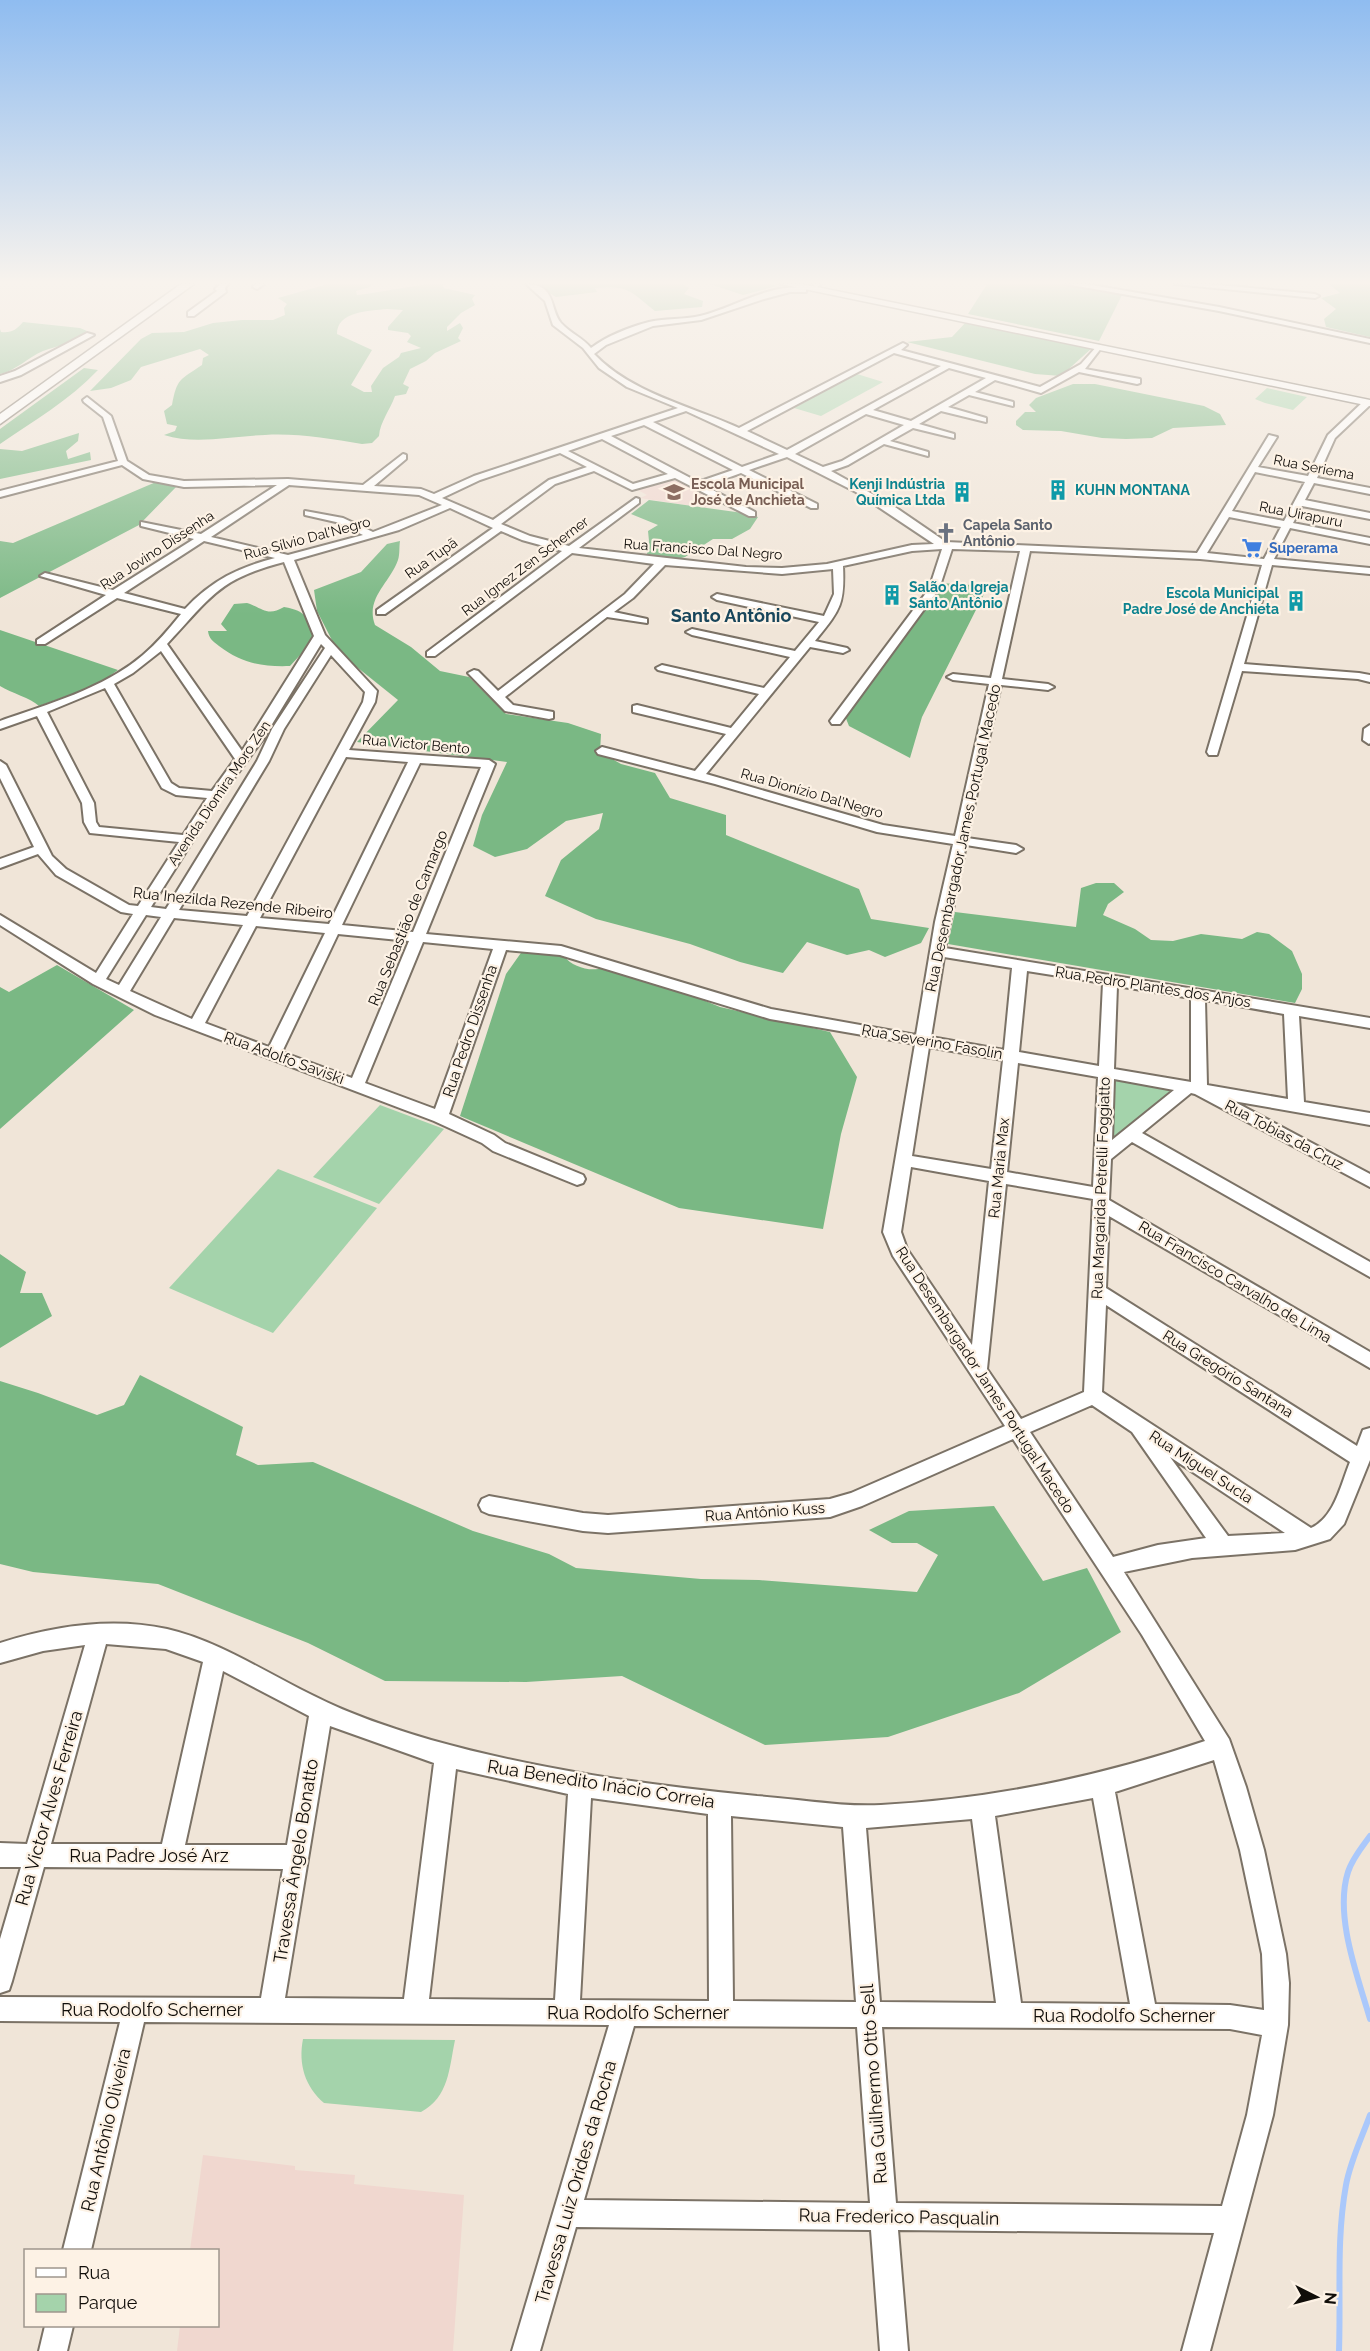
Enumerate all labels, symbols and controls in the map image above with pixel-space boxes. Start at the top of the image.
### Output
street label: Rua Seriema [1272,451,1356,483]
place label: Escola Municipal José de Anchieta [691,476,805,508]
place label: Kenji Indústria Química Ltda [849,476,945,508]
building icon: KUHN MONTANA [1046,478,1070,502]
school or university icon: Escola Municipal José de Anchieta [662,480,686,504]
building icon: Kenji Indústria Química Ltda [950,480,974,504]
place label: KUHN MONTANA [1075,482,1191,498]
street label: Rua Uirapuru [1258,498,1344,530]
street label: Rua Jovino Dissenha [97,507,217,593]
street label: Rua Sílvio Dal'Negro [242,513,372,563]
street label: Rua Ignez Zen Scherner [458,513,592,619]
place label: Capela Santo Antônio [963,517,1053,549]
church icon: Capela Santo Antônio [934,521,958,545]
street label: Rua Tupã [402,534,460,582]
street label: Rua Francisco Dal Negro [623,535,783,563]
supermarket icon: Superama [1240,536,1264,560]
place label: Superama [1269,540,1338,556]
place label: Salão da Igreja Santo Antônio [909,579,1009,611]
building icon: Salão da Igreja Santo Antônio [880,583,904,607]
place label: Escola Municipal Padre José de Anchieta [1123,585,1280,617]
building icon: Escola Municipal Padre José de Anchieta [1284,589,1308,613]
district label: Santo Antônio [671,605,791,626]
street label: Rua Desembargador James Portugal Macedo [922,682,1004,993]
street label: Avenida Diomira Moro Zen [165,718,273,868]
street label: Rua Victor Bento [362,731,470,757]
street label: Rua Dionízio Dal'Negro [739,765,885,821]
street label: Rua Sebastião de Camargo [364,827,452,1009]
street label: Rua Inezilda Rezende Ribeiro [132,884,334,922]
street label: Rua Pedro Dissenha [439,963,501,1099]
street label: Rua Pedro Plantes dos Anjos [1054,963,1252,1011]
street label: Rua Severino Fasolin [860,1021,1004,1063]
street label: Rua Adolfo Saviski [221,1028,347,1088]
street label: Rua Margarida Petrelli Foggiatto [1088,1077,1114,1299]
street label: Rua Tobias da Cruz [1222,1096,1346,1174]
street label: Rua Maria Max [985,1116,1013,1219]
street label: Rua Francisco Carvalho de Lima [1135,1217,1335,1347]
street label: Rua Desembargador James Portugal Macedo [892,1243,1078,1517]
street label: Rua Gregório Santana [1159,1326,1297,1422]
street label: Rua Miguel Sucla [1146,1427,1256,1507]
street label: Rua Antônio Kuss [704,1499,826,1525]
street label: Rua Victor Alves Ferreira [11,1708,86,1908]
street label: Rua Benedito Inácio Correia [486,1755,716,1812]
street label: Travessa Ângelo Bonatto [268,1757,322,1964]
street label: Rua Padre José Arz [69,1845,229,1866]
street label: Rua Guilhermo Otto Sell [856,1983,891,2185]
street label: Rua Rodolfo Scherner [61,1999,244,2020]
street label: Rua Rodolfo Scherner [547,2002,730,2023]
street label: Rua Rodolfo Scherner [1033,2005,1216,2026]
street label: Rua Antônio Oliveira [76,2046,135,2214]
street label: Travessa Luiz Orides da Rocha [531,2058,620,2306]
street label: Rua Frederico Pasqualin [798,2204,1000,2229]
legend [24,2249,219,2327]
text: Rua [78,2262,110,2283]
north arrow [1286,2267,1346,2327]
text: N [1320,2291,1341,2306]
text: Parque [78,2292,138,2313]

